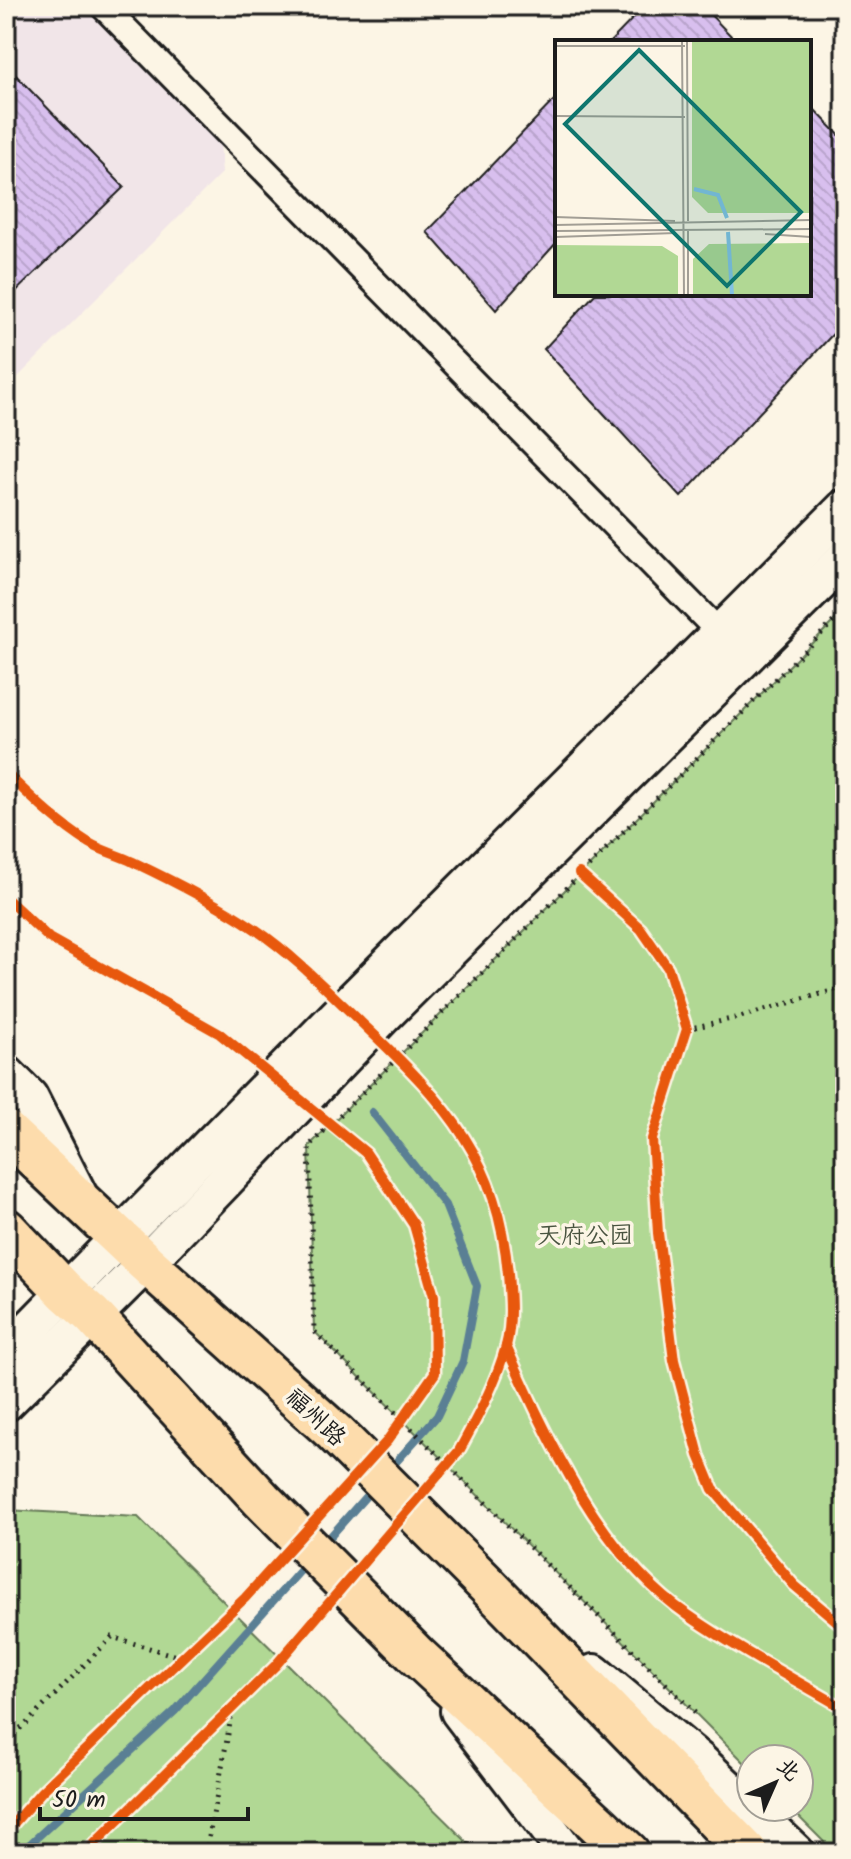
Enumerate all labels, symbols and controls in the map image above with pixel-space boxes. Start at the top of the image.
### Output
inset map [555,40,811,296]
park label: 天府公园 [537,1217,633,1256]
street label: 福州路 [275,1379,355,1457]
north arrow [735,1743,815,1823]
text: 北 [767,1750,808,1791]
scale bar [40,1771,248,1821]
text: 50 m [52,1781,106,1820]

